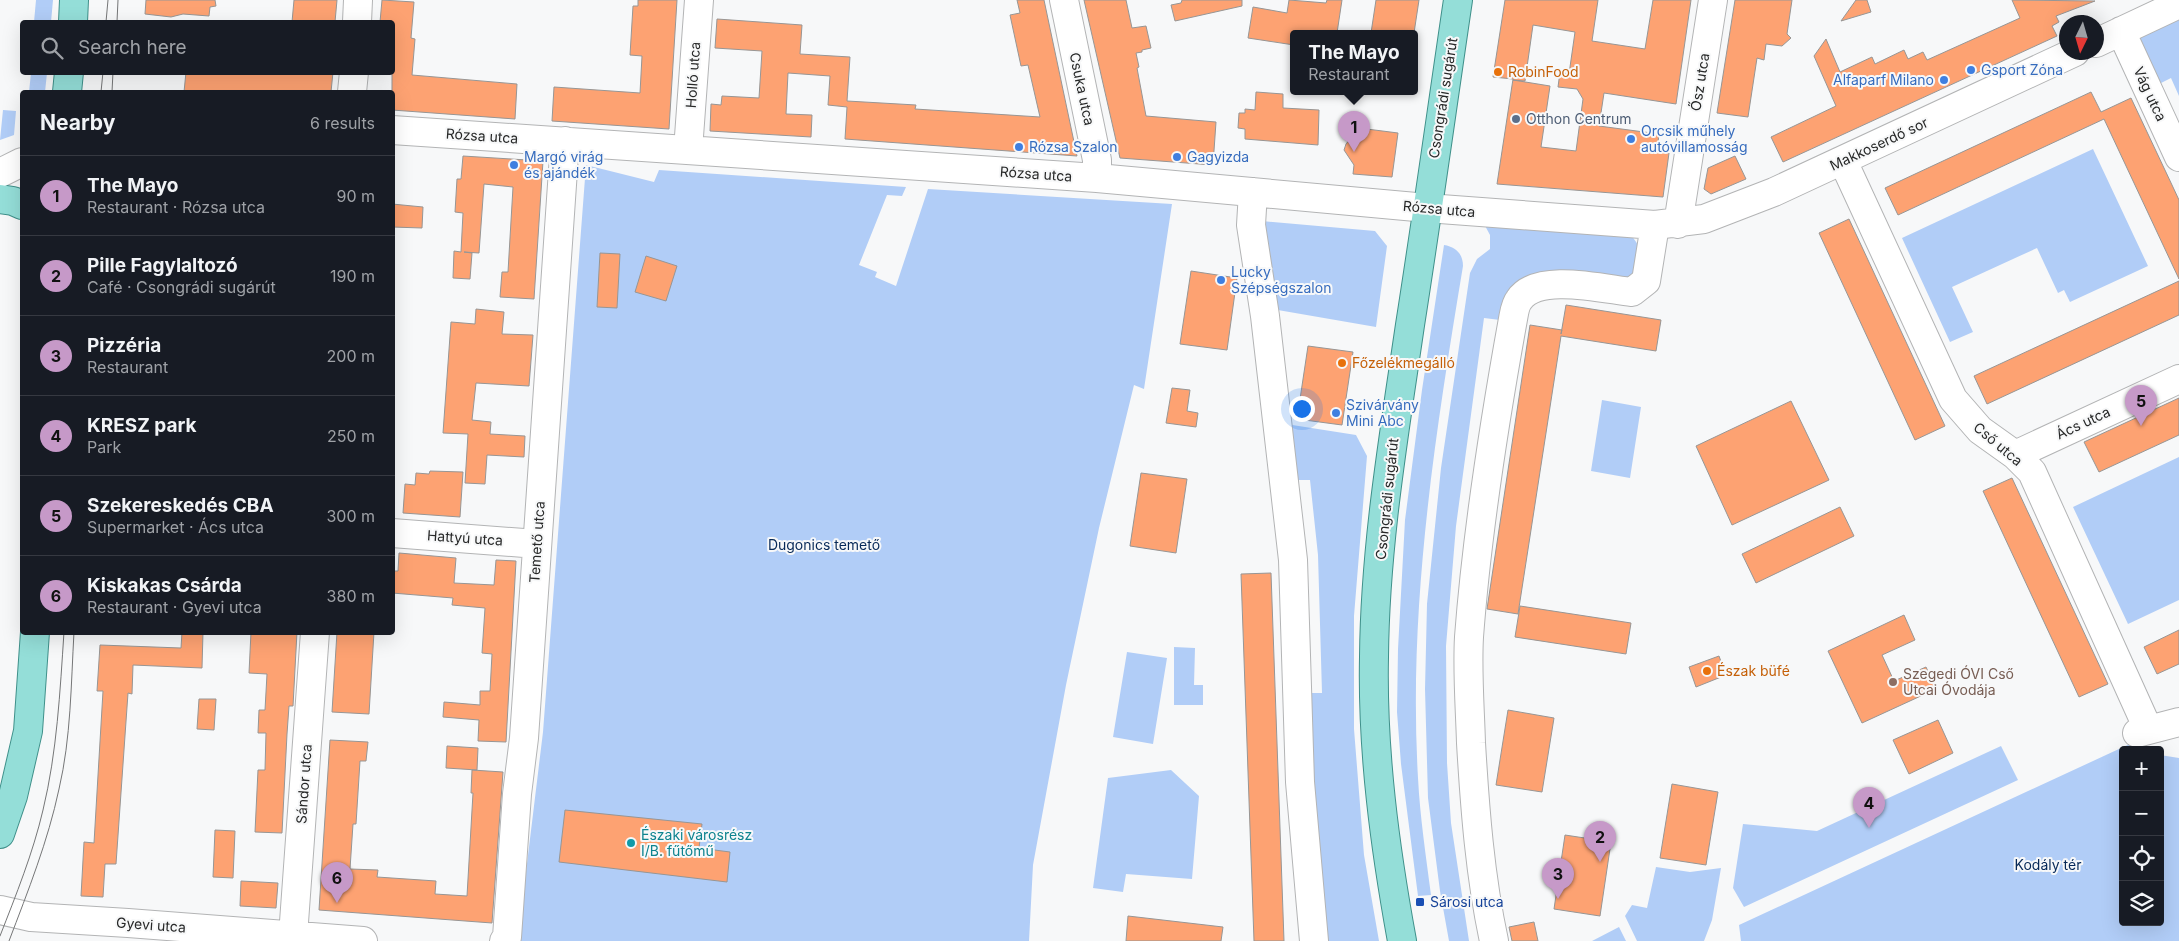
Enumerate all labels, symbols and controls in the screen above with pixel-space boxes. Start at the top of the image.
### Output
north arrow [2059,15,2104,60]
search box [20,20,395,75]
popup [1290,30,1418,95]
icon: search [38,34,66,62]
text: Search here [78,36,187,59]
street label: Csongrádi sugárút [1425,36,1461,160]
street label: Holló utca [682,41,703,109]
text: The Mayo [1308,41,1400,64]
street label: Csuka utca [1066,51,1099,127]
street label: Ősz utca [1687,52,1712,112]
place label: Gsport Zóna [1981,61,2063,78]
place label: RobinFood [1508,63,1579,80]
text: Restaurant [1308,64,1390,84]
marker: Gsport Zóna [1965,64,1977,76]
street label: Vág utca [2130,64,2170,124]
marker: RobinFood [1492,66,1504,78]
place label: Alfaparf Milano [1833,71,1934,88]
marker: Alfaparf Milano [1938,74,1950,86]
text: Nearby [40,110,115,135]
place label: Otthon Centrum [1526,110,1631,127]
pin: 1 [1338,111,1370,152]
text: 6 results [310,113,375,133]
marker: Otthon Centrum [1510,113,1522,125]
street label: Makkoserdő sor [1827,113,1931,174]
place label: Orcsik műhely autóvillamosság [1641,122,1748,155]
street label: Rózsa utca [445,124,519,147]
marker: Orcsik műhely autóvillamosság [1625,133,1637,145]
place label: Rózsa Szalon [1029,138,1118,155]
marker: Rózsa Szalon [1013,141,1025,153]
place label: Margó virág és ajándék [524,148,603,181]
place label: Gagyizda [1187,148,1249,165]
marker: Gagyizda [1171,151,1183,163]
marker: Margó virág és ajándék [508,159,520,171]
street label: Rózsa utca [999,162,1073,185]
text: The Mayo [87,174,178,197]
text: 1 [53,186,59,206]
text: 90 m [336,186,375,206]
text: Restaurant · Rózsa utca [87,197,265,217]
street label: Rózsa utca [1402,197,1476,220]
text: Pille Fagylaltozó [87,254,238,277]
place label: Lucky Szépségszalon [1231,263,1331,296]
text: 2 [51,266,61,286]
text: 190 m [330,266,375,286]
marker: Lucky Szépségszalon [1215,274,1227,286]
text: Café · Csongrádi sugárút [87,277,276,297]
text: Pizzéria [87,334,161,357]
text: 3 [51,346,61,366]
text: 200 m [327,346,375,366]
place label: Főzelékmegálló [1352,354,1455,371]
text: Restaurant [87,357,168,377]
marker: Főzelékmegálló [1336,357,1348,369]
pin: 5 [2125,385,2157,426]
your location [1289,396,1315,422]
place label: Szivárvány Mini Abc [1346,396,1419,429]
street label: Ács utca [2053,403,2113,442]
marker: Szivárvány Mini Abc [1330,407,1342,419]
text: KRESZ park [87,414,197,437]
street label: Cső utca [1970,418,2026,469]
text: 4 [51,426,61,446]
text: 250 m [327,426,375,446]
text: Park [87,437,121,457]
street label: Csongrádi sugárút [1372,437,1401,561]
text: Szekereskedés CBA [87,494,274,517]
street label: Temető utca [525,500,548,583]
text: 5 [51,506,61,526]
text: 300 m [326,506,375,526]
text: Supermarket · Ács utca [87,517,264,537]
street label: Hattyú utca [426,526,504,549]
park label: Dugonics temető [768,536,880,553]
text: Kiskakas Csárda [87,574,242,597]
text: 6 [51,586,61,606]
text: 380 m [327,586,375,606]
text: Restaurant · Gyevi utca [87,597,262,617]
place label: Észak büfé [1717,662,1790,679]
marker: Észak büfé [1701,665,1713,677]
place label: Szegedi ÓVI Cső Utcai Óvodája [1903,665,2014,698]
marker: Szegedi ÓVI Cső Utcai Óvodája [1887,676,1899,688]
street label: Sándor utca [292,743,315,824]
map controls [2119,746,2164,926]
button: + [2119,746,2164,791]
pin: 4 [1853,787,1885,828]
button: − [2119,791,2164,836]
pin: 2 [1584,821,1616,862]
place label: Északi városrész I/B. fűtőmű [641,826,752,859]
button: locate [2119,836,2164,881]
marker: Északi városrész I/B. fűtőmű [625,837,637,849]
park label: Kodály tér [2015,856,2081,873]
pin: 3 [1542,858,1574,899]
pin: 6 [321,862,353,903]
button: layers [2119,881,2164,926]
place label: Sárosi utca [1430,893,1504,910]
marker: Sárosi utca [1414,896,1426,908]
street label: Gyevi utca [116,914,186,935]

